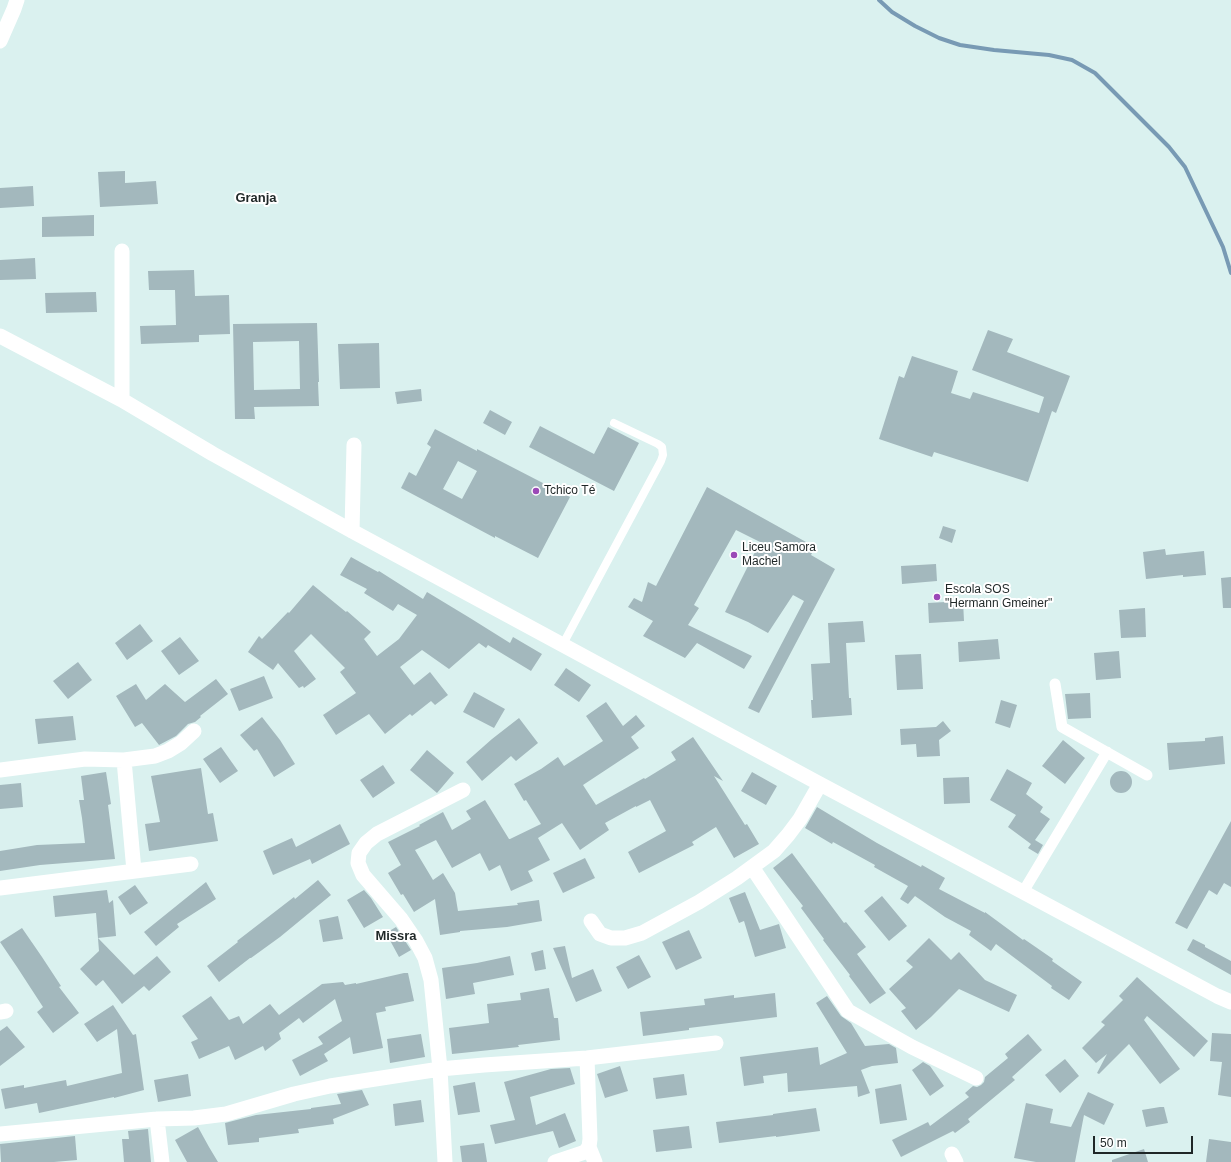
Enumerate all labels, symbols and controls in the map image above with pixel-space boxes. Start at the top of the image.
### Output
district label: Granja [235,190,277,206]
place label: Tchico Té [544,484,595,498]
marker: Tchico Té [531,486,541,496]
place label: Liceu Samora Machel [742,541,816,569]
marker: Liceu Samora Machel [729,550,739,560]
place label: Escola SOS "Hermann Gmeiner" [945,583,1052,611]
marker: Escola SOS "Hermann Gmeiner" [932,592,942,602]
district label: Missra [375,928,417,944]
scale bar [1095,1128,1195,1154]
text: 50 m [1100,1136,1127,1150]

